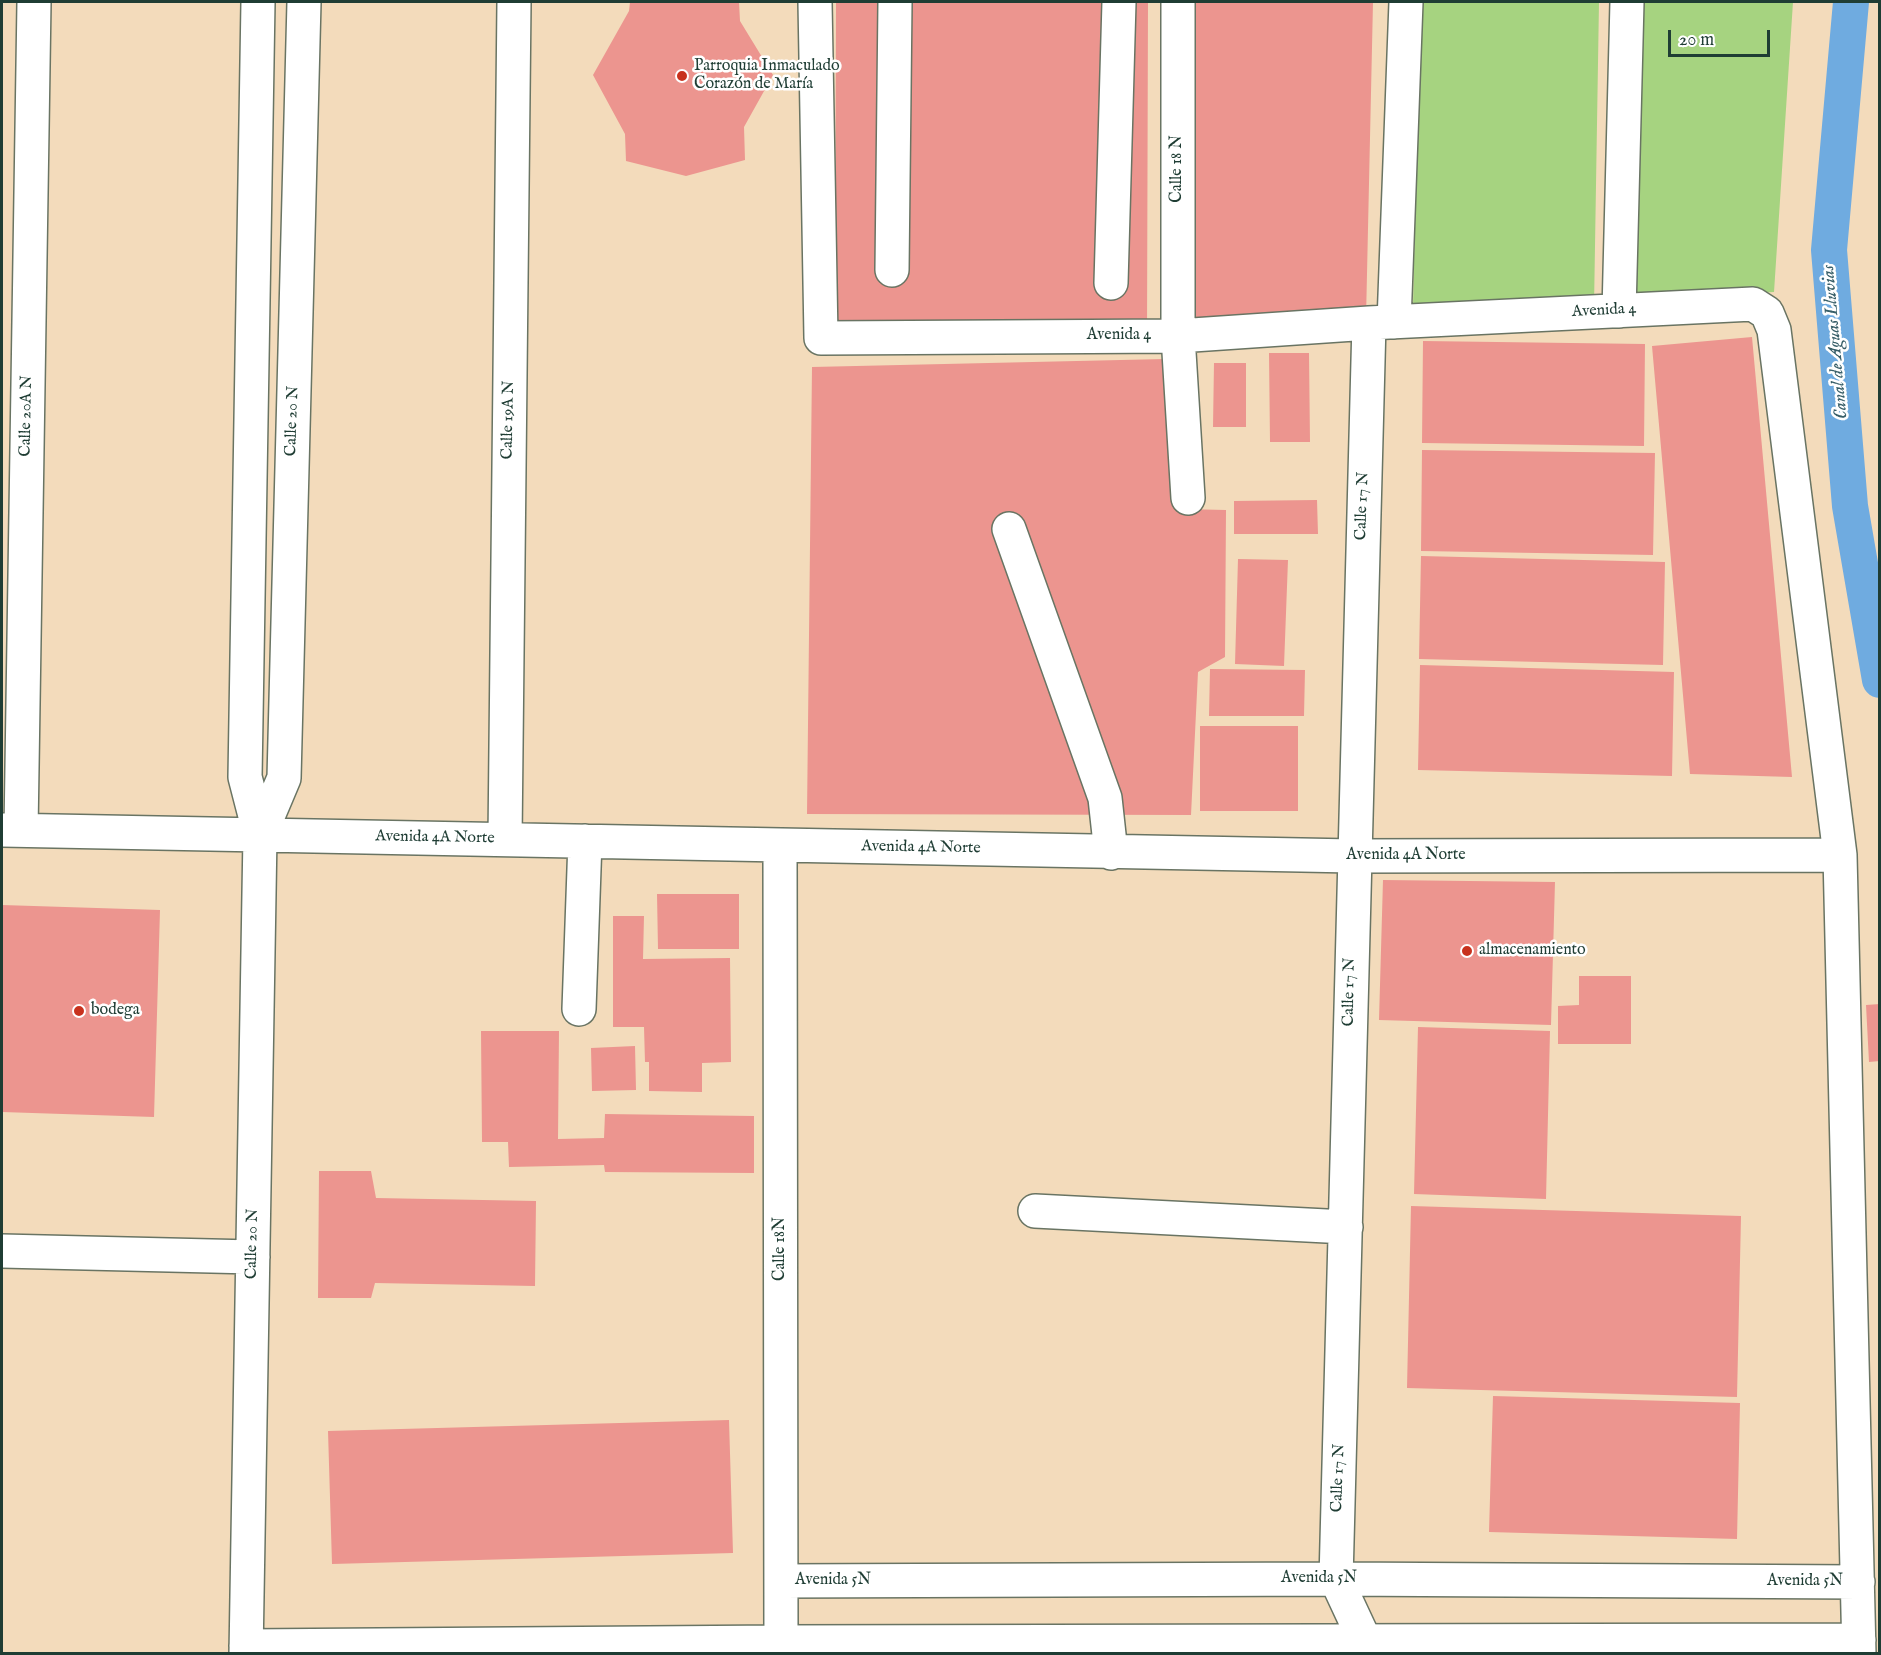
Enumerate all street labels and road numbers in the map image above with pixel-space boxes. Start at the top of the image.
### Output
street label: Calle 18 N [1168,135,1188,203]
street label: Avenida 4 [1571,300,1637,322]
street label: Avenida 4 [1087,326,1151,346]
street label: Calle 20A N [17,375,37,457]
street label: Calle 19A N [499,380,519,460]
street label: Calle 20 N [282,385,304,457]
street label: Calle 17 N [1352,471,1374,541]
street label: Avenida 4A Norte [375,827,495,849]
street label: Avenida 4A Norte [861,837,981,859]
street label: Avenida 4A Norte [1346,846,1466,866]
street label: Calle 17 N [1340,958,1360,1026]
street label: Calle 20 N [243,1209,263,1279]
street label: Calle 18N [771,1217,791,1281]
street label: Calle 17 N [1328,1443,1350,1513]
street label: Avenida 5N [1281,1569,1357,1589]
street label: Avenida 5N [795,1571,871,1591]
street label: Avenida 5N [1767,1572,1843,1592]

